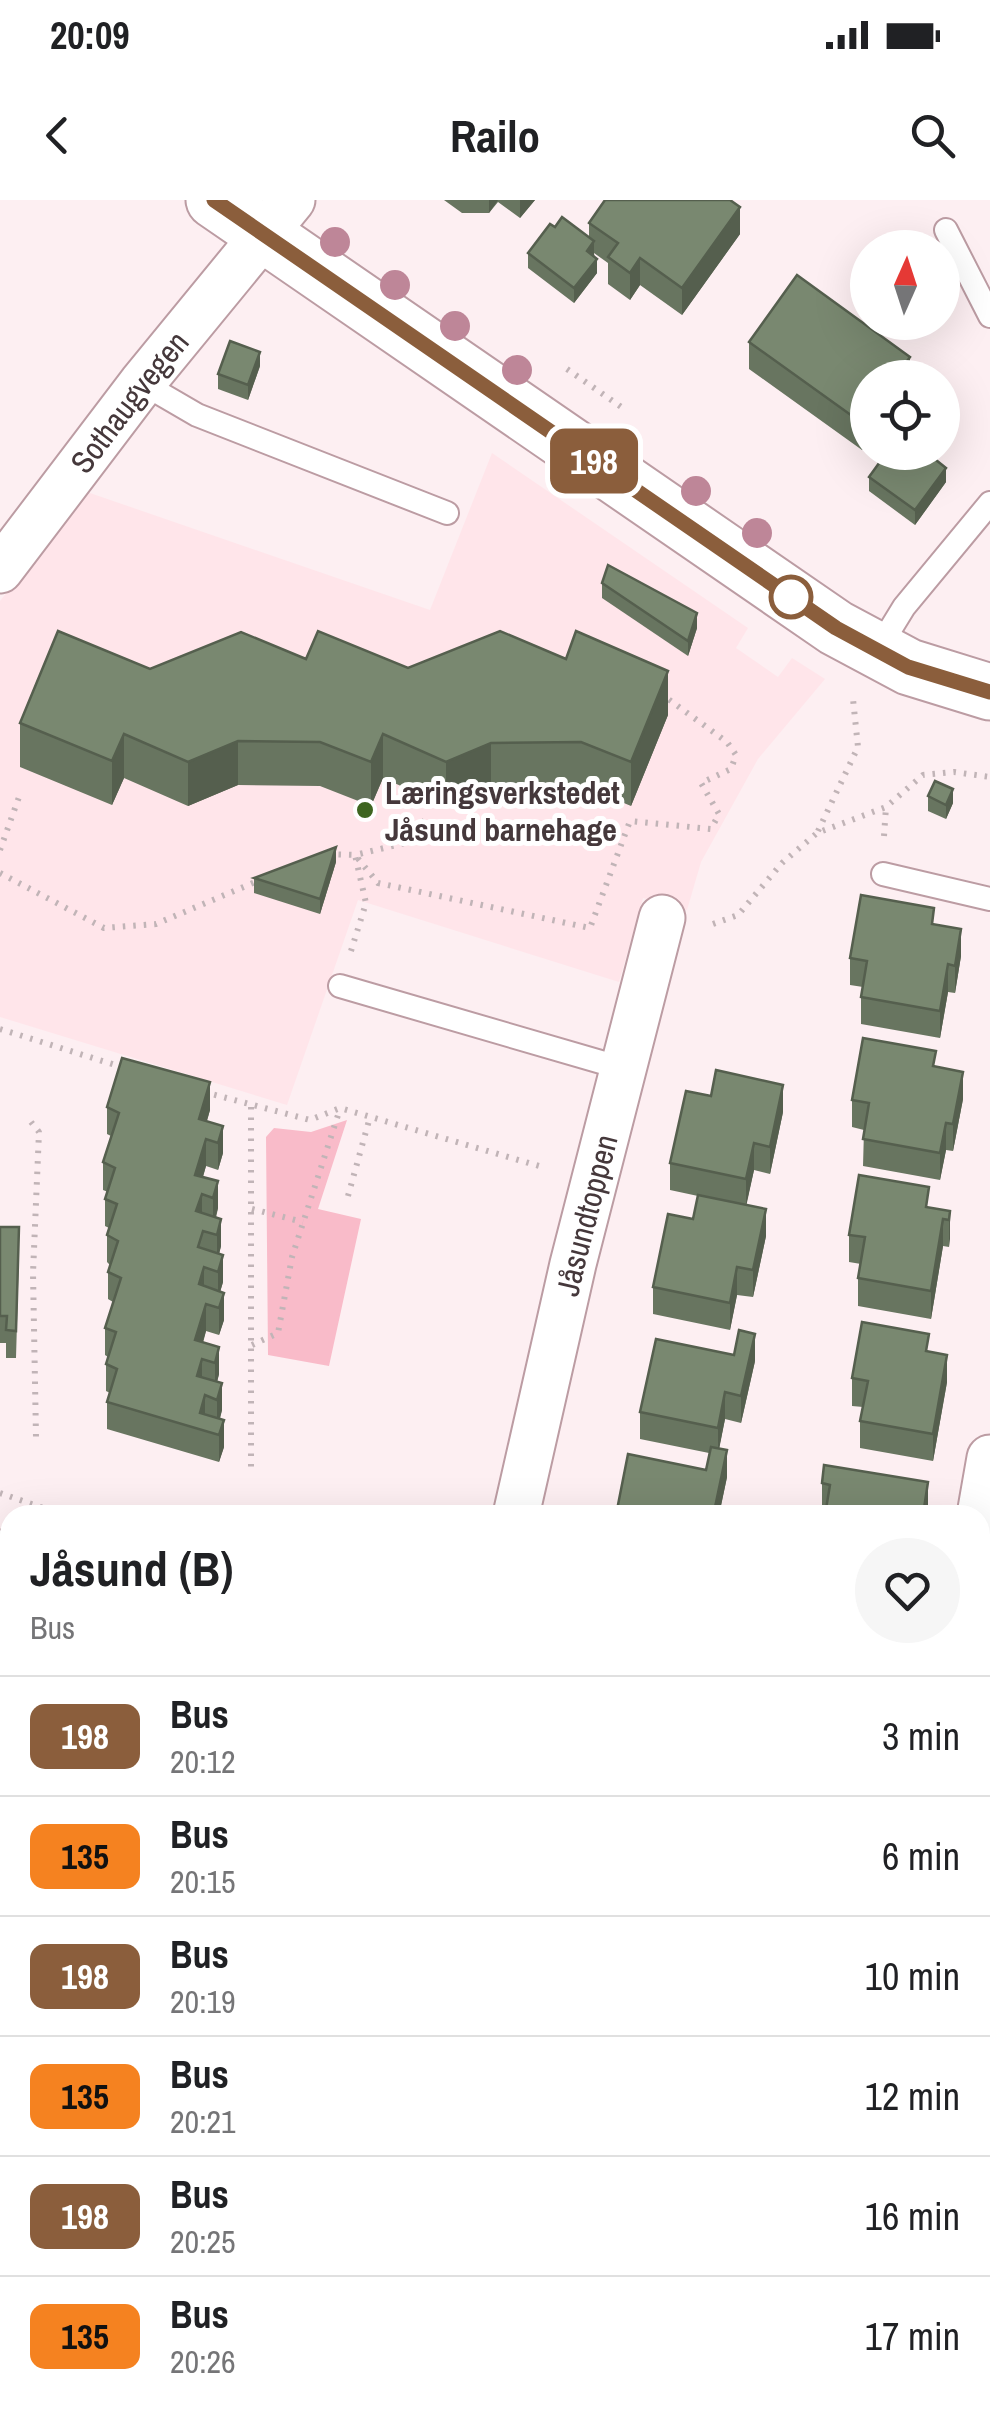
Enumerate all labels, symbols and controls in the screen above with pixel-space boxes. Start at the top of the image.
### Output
text: 20:09 [50,10,130,61]
text: Railo [450,105,540,166]
icon: back [30,108,85,163]
icon: search [905,108,960,163]
north arrow [850,230,960,340]
map controls [850,230,960,470]
street label: Sothaugvegen [60,322,198,482]
button: locate [850,360,960,470]
line badge: 198 [536,428,652,494]
text: 198 [570,438,618,485]
unlabelled marker [770,576,812,618]
place label: Læringsverkstedet Jåsund barnehage [385,771,620,851]
marker: Læringsverkstedet Jåsund barnehage [354,799,376,821]
street label: Jåsundtoppen [545,1130,627,1300]
text: Jåsund (B) [30,1536,233,1601]
button: heart [855,1538,960,1643]
text: Bus [30,1606,75,1649]
text: Bus [170,1689,229,1740]
text: 3 min [882,1711,960,1762]
text: 198 [61,1713,109,1760]
text: 20:12 [170,1740,236,1783]
text: Bus [170,1809,229,1860]
text: 6 min [882,1831,960,1882]
text: 135 [61,1833,109,1880]
text: 20:15 [170,1860,236,1903]
text: Bus [170,1929,229,1980]
text: 10 min [865,1951,960,2002]
text: 198 [61,1953,109,2000]
text: 20:19 [170,1980,236,2023]
text: Bus [170,2049,229,2100]
text: 12 min [865,2071,960,2122]
text: 135 [61,2073,109,2120]
text: 20:21 [170,2100,236,2143]
text: Bus [170,2169,229,2220]
text: 16 min [865,2191,960,2242]
text: 198 [61,2193,109,2240]
text: 20:25 [170,2220,236,2263]
text: Bus [170,2289,229,2340]
text: 17 min [865,2311,960,2362]
text: 135 [61,2313,109,2360]
text: 20:26 [170,2340,236,2383]

